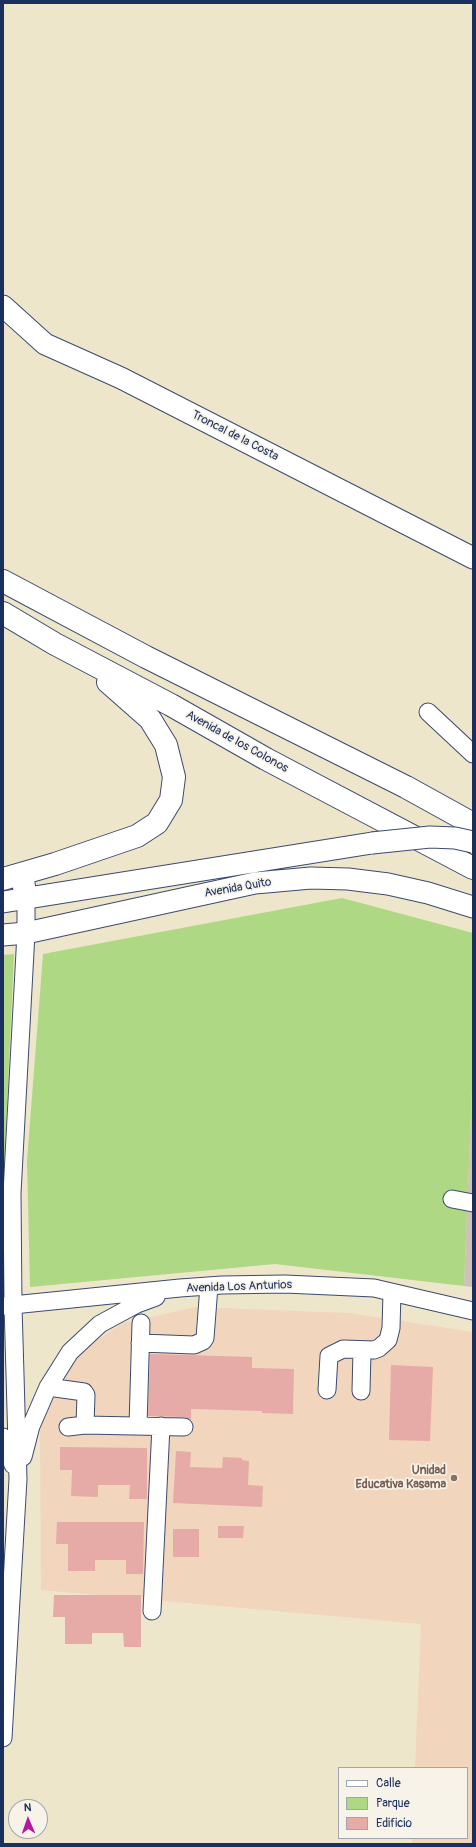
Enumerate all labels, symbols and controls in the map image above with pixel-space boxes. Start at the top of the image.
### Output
street label: Troncal de la Costa [189,408,281,464]
street label: Avenida de los Colonos [183,708,291,776]
street label: Avenida Quito [203,875,273,901]
street label: Avenida Los Anturios [186,1278,292,1296]
place label: Unidad Educativa Kasama [356,1464,446,1492]
marker: Unidad Educativa Kasama [449,1473,459,1483]
legend [338,1767,468,1839]
text: Calle [376,1776,401,1791]
text: Parque [376,1796,410,1811]
north arrow [8,1799,48,1839]
text: N [24,1801,32,1814]
text: Edificio [376,1816,412,1831]

